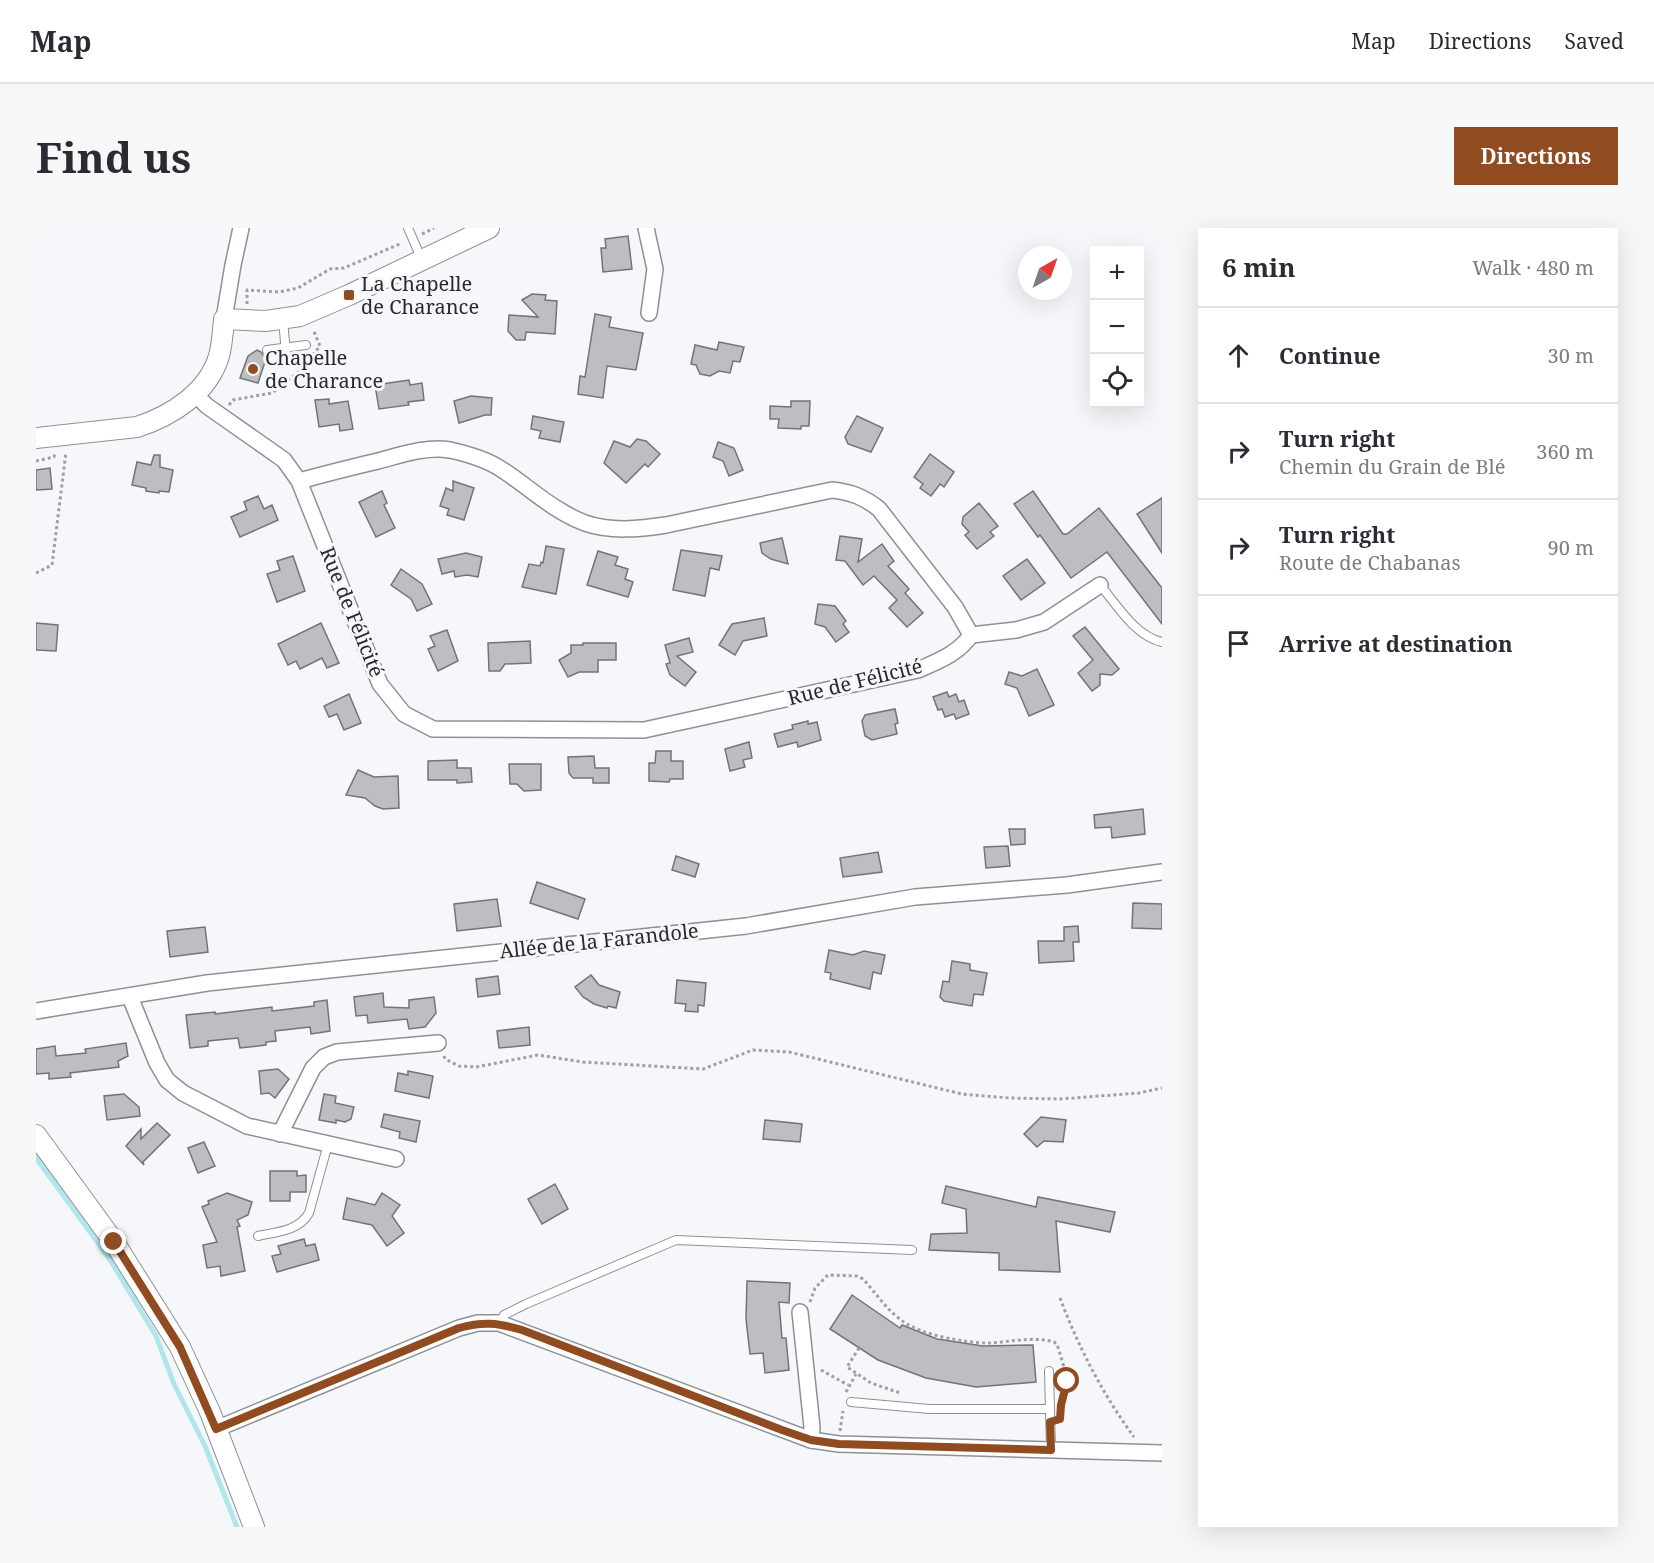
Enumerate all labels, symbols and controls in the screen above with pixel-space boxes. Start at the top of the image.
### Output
text: Map [30,22,92,60]
text: Map [1351,27,1396,55]
text: Directions [1429,27,1531,55]
text: Saved [1564,27,1624,55]
button: Directions [1454,127,1618,185]
text: Find us [36,128,191,185]
north arrow [1018,246,1072,300]
map controls [1090,246,1144,408]
button: + [1090,246,1144,300]
text: 6 min [1222,249,1296,285]
text: Walk · 480 m [1472,254,1594,281]
place label: La Chapelle de Charance [361,270,479,320]
marker: La Chapelle de Charance [342,288,356,302]
button: − [1090,300,1144,354]
icon: ahead [1222,339,1255,372]
text: Continue [1279,340,1381,370]
text: 30 m [1548,342,1594,369]
place label: Chapelle de Charance [265,344,383,394]
button: locate [1090,354,1144,408]
marker: Chapelle de Charance [246,362,260,376]
text: Turn right [1279,423,1395,453]
icon: right [1222,435,1255,468]
text: 360 m [1536,438,1594,465]
text: Chemin du Grain de Blé [1279,453,1505,480]
text: Turn right [1279,519,1395,549]
icon: right [1222,531,1255,564]
text: 90 m [1548,534,1594,561]
street label: Rue de Félicité [314,543,391,681]
text: Route de Chabanas [1279,549,1460,576]
icon: arrive [1222,627,1255,660]
text: Arrive at destination [1279,628,1513,658]
street label: Rue de Félicité [785,652,925,711]
street label: Allée de la Farandole [498,917,700,964]
route end [100,1228,126,1254]
route start [1053,1367,1079,1393]

